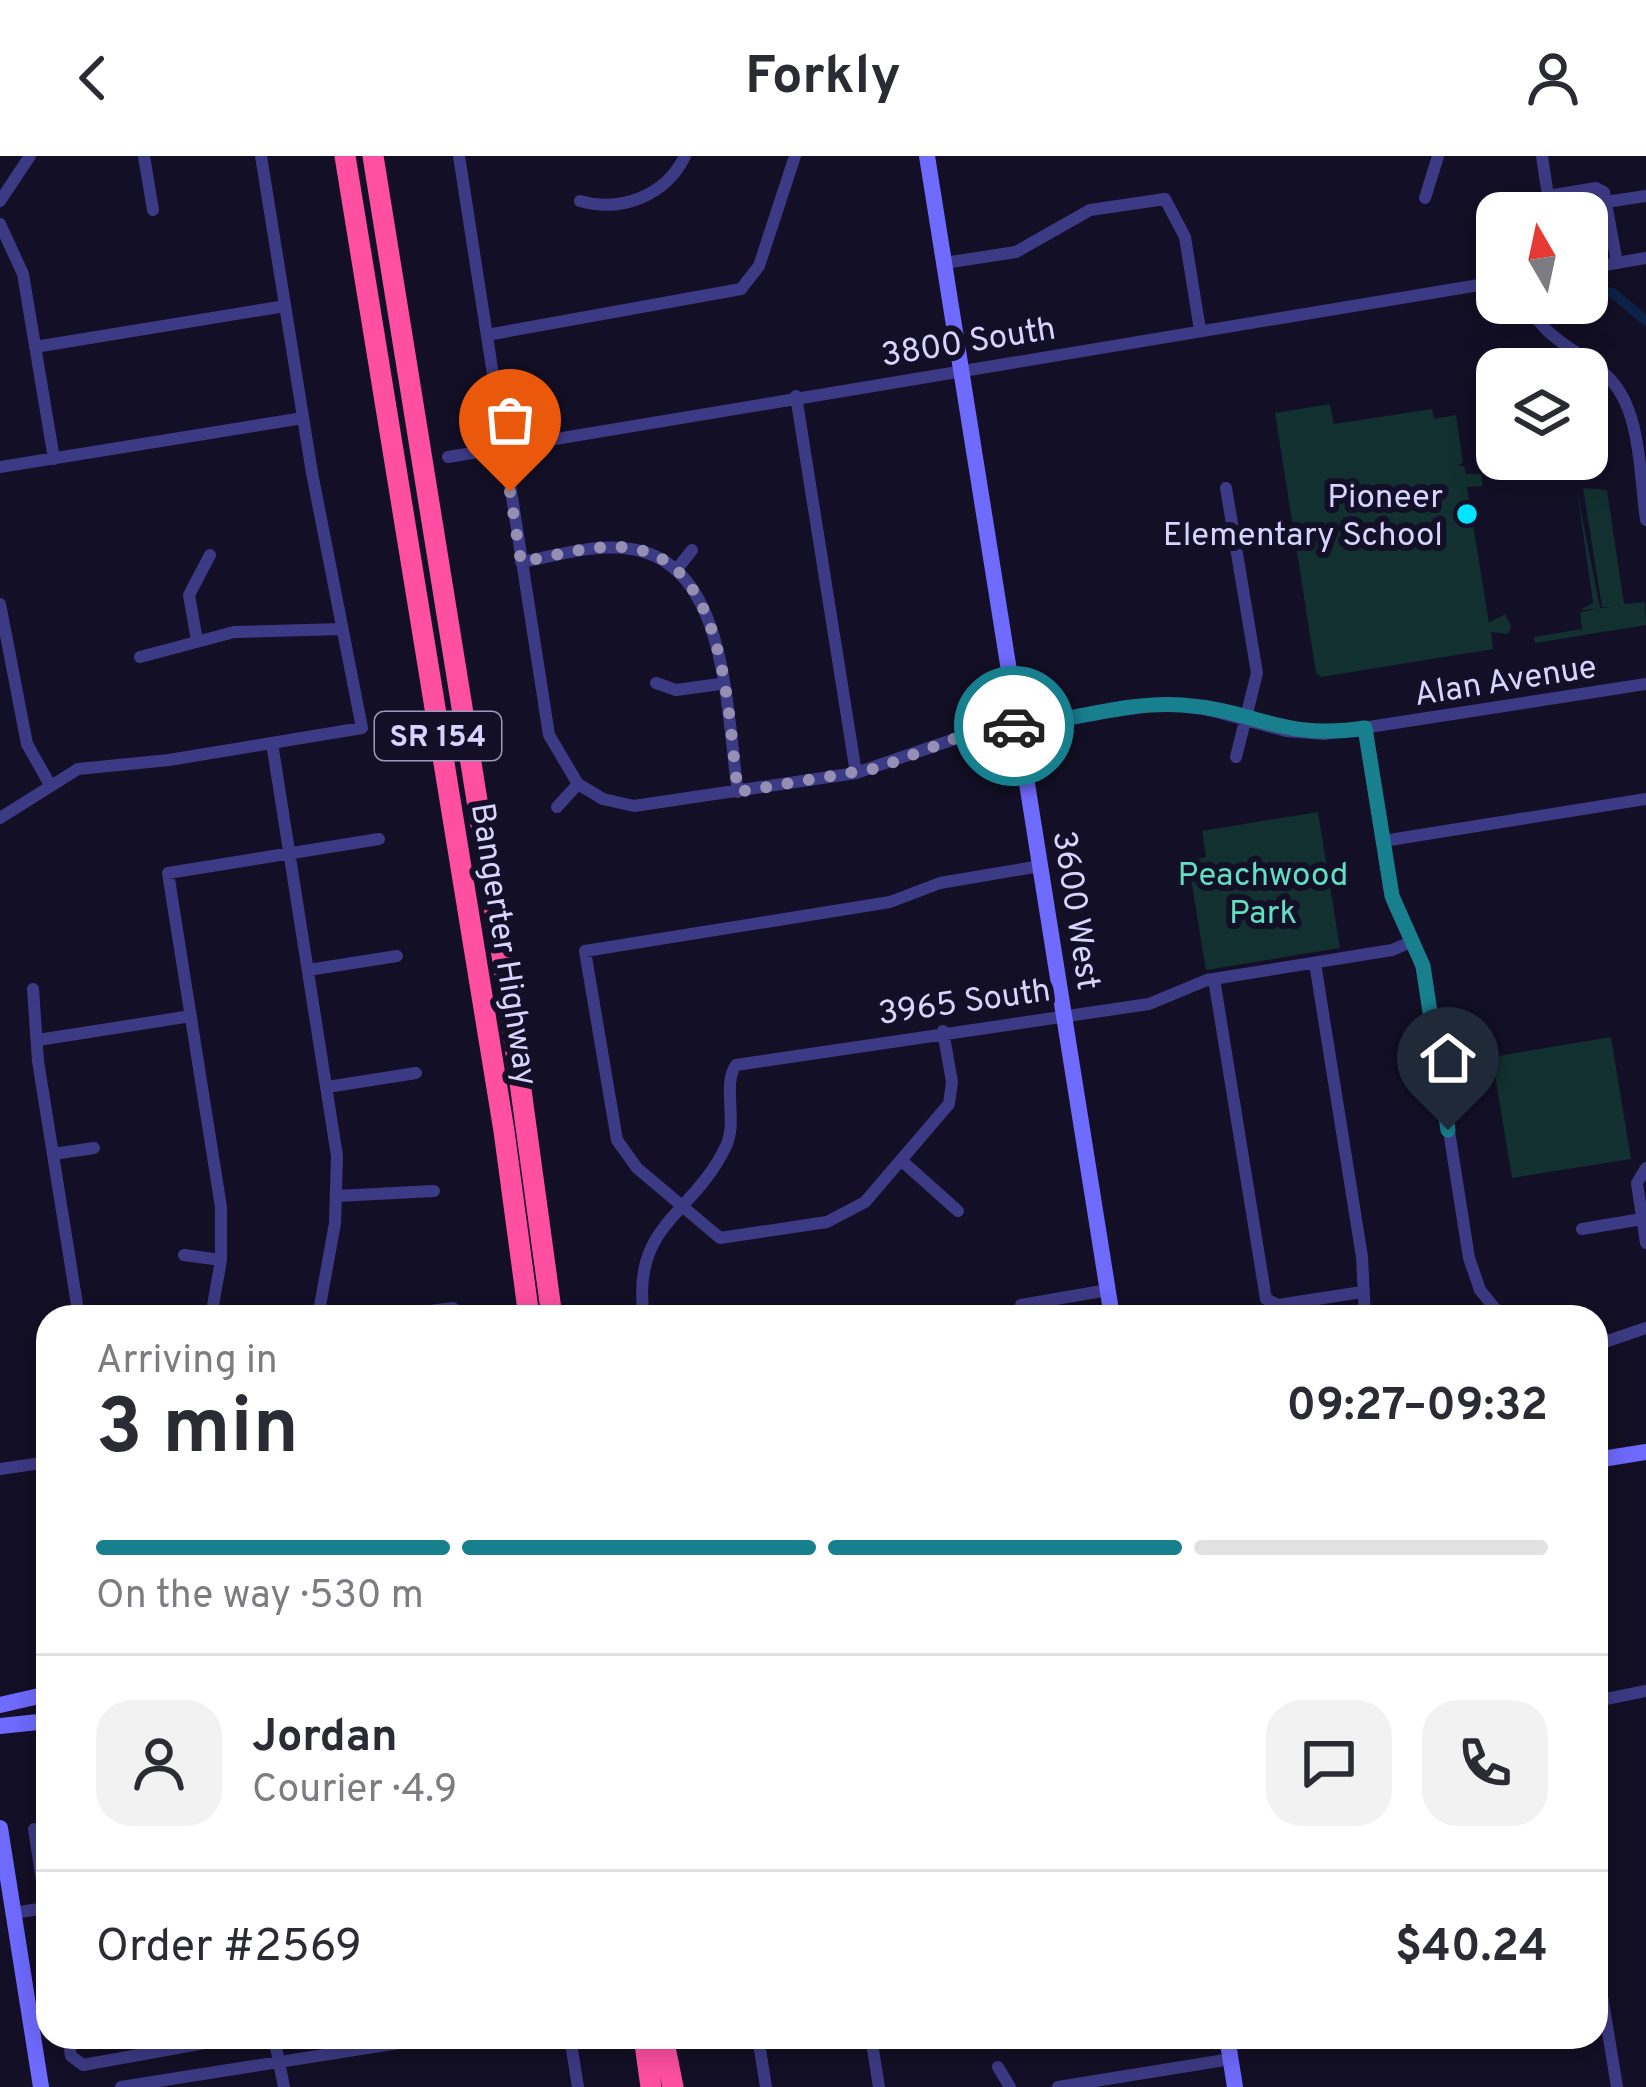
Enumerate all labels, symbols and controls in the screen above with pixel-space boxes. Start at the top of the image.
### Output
text: Forkly [745,44,901,113]
icon: back [60,45,126,111]
icon: person [1520,45,1586,111]
north arrow [1476,192,1608,324]
map controls [1476,192,1608,480]
street label: 3800 South [878,309,1059,378]
button: layers [1476,348,1608,480]
pin [459,369,561,492]
icon: bag [477,387,543,453]
place label: Pioneer Elementary School [1163,478,1443,558]
marker: Pioneer Elementary School [1454,501,1480,527]
street label: Alan Avenue [1411,648,1600,718]
courier [954,666,1074,786]
icon: car [981,693,1047,759]
road number: SR 154 [375,712,501,760]
street label: Bangerter Highway [459,800,545,1089]
street label: 3600 West [1041,828,1107,993]
park label: Peachwood Park [1178,856,1348,936]
street label: 3965 South [876,971,1053,1037]
pin [1397,1007,1499,1130]
icon: home [1415,1025,1481,1091]
text: Arriving in [96,1338,278,1387]
text: 09:27–09:32 [1287,1379,1548,1436]
text: 3 min [96,1382,299,1481]
text: On the way · 530 m [96,1573,424,1622]
button: person [96,1700,222,1826]
button: chat [1266,1700,1392,1826]
button: phone [1422,1700,1548,1826]
text: Jordan [252,1710,398,1767]
text: Courier · 4.9 [252,1767,457,1816]
text: Order #2569 [96,1920,362,1977]
text: $40.24 [1395,1920,1548,1977]

